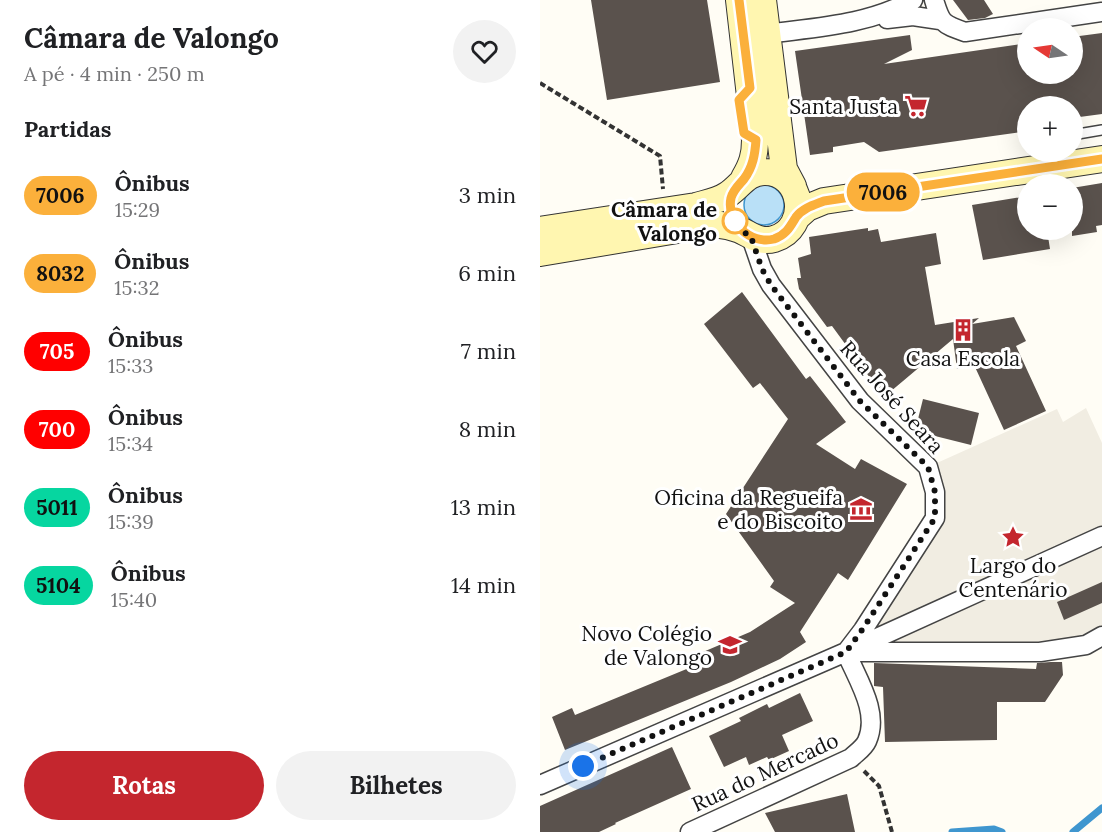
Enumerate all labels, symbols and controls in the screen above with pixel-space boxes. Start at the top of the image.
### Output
north arrow [1017,18,1083,84]
map controls [1017,18,1083,240]
text: Câmara de Valongo [24,20,279,56]
button: heart [453,20,516,83]
text: A pé · 4 min · 250 m [24,61,205,86]
place label: Santa Justa [789,93,898,120]
supermarket icon: Santa Justa [903,93,929,119]
button: + [1017,96,1083,162]
text: Partidas [24,115,112,143]
text: Ônibus [115,169,190,197]
line badge: 7006 [841,172,925,212]
button: − [1017,174,1083,240]
text: 7006 [859,179,907,206]
text: 3 min [459,181,516,209]
text: 7006 [36,182,85,209]
place label: Câmara de Valongo [611,196,717,247]
text: 15:29 [115,197,160,222]
marker: Câmara de Valongo [722,208,748,234]
text: Ônibus [114,247,189,275]
text: 6 min [458,259,516,287]
text: 8032 [36,260,84,287]
text: 15:32 [114,275,159,300]
building icon: Casa Escola [950,317,976,343]
text: Ônibus [108,325,183,353]
street label: Rua José Seara [834,335,950,459]
text: 7 min [461,337,516,365]
text: 705 [40,338,74,365]
place label: Casa Escola [906,345,1020,372]
text: 15:33 [108,353,153,378]
text: Ônibus [108,403,183,431]
text: 8 min [459,415,516,443]
text: 700 [39,416,75,443]
text: 15:34 [108,431,153,456]
text: Ônibus [108,481,183,509]
place label: Oficina da Regueifa e do Biscoito [654,484,843,535]
text: 13 min [451,493,516,521]
text: 5011 [36,494,78,521]
museum icon: Oficina da Regueifa e do Biscoito [848,496,874,522]
text: 15:39 [108,509,154,534]
place icon: Largo do Centenário [1000,524,1026,550]
place label: Largo do Centenário [959,552,1068,603]
text: Ônibus [111,559,186,587]
text: 14 min [451,571,516,599]
text: 5104 [36,572,81,599]
text: 15:40 [111,587,157,612]
place label: Novo Colégio de Valongo [581,620,712,671]
school or university icon: Novo Colégio de Valongo [717,632,743,658]
street label: Rua do Mercado [687,726,843,818]
button: Rotas [24,751,264,820]
button: Bilhetes [276,751,516,820]
your location [568,751,598,781]

